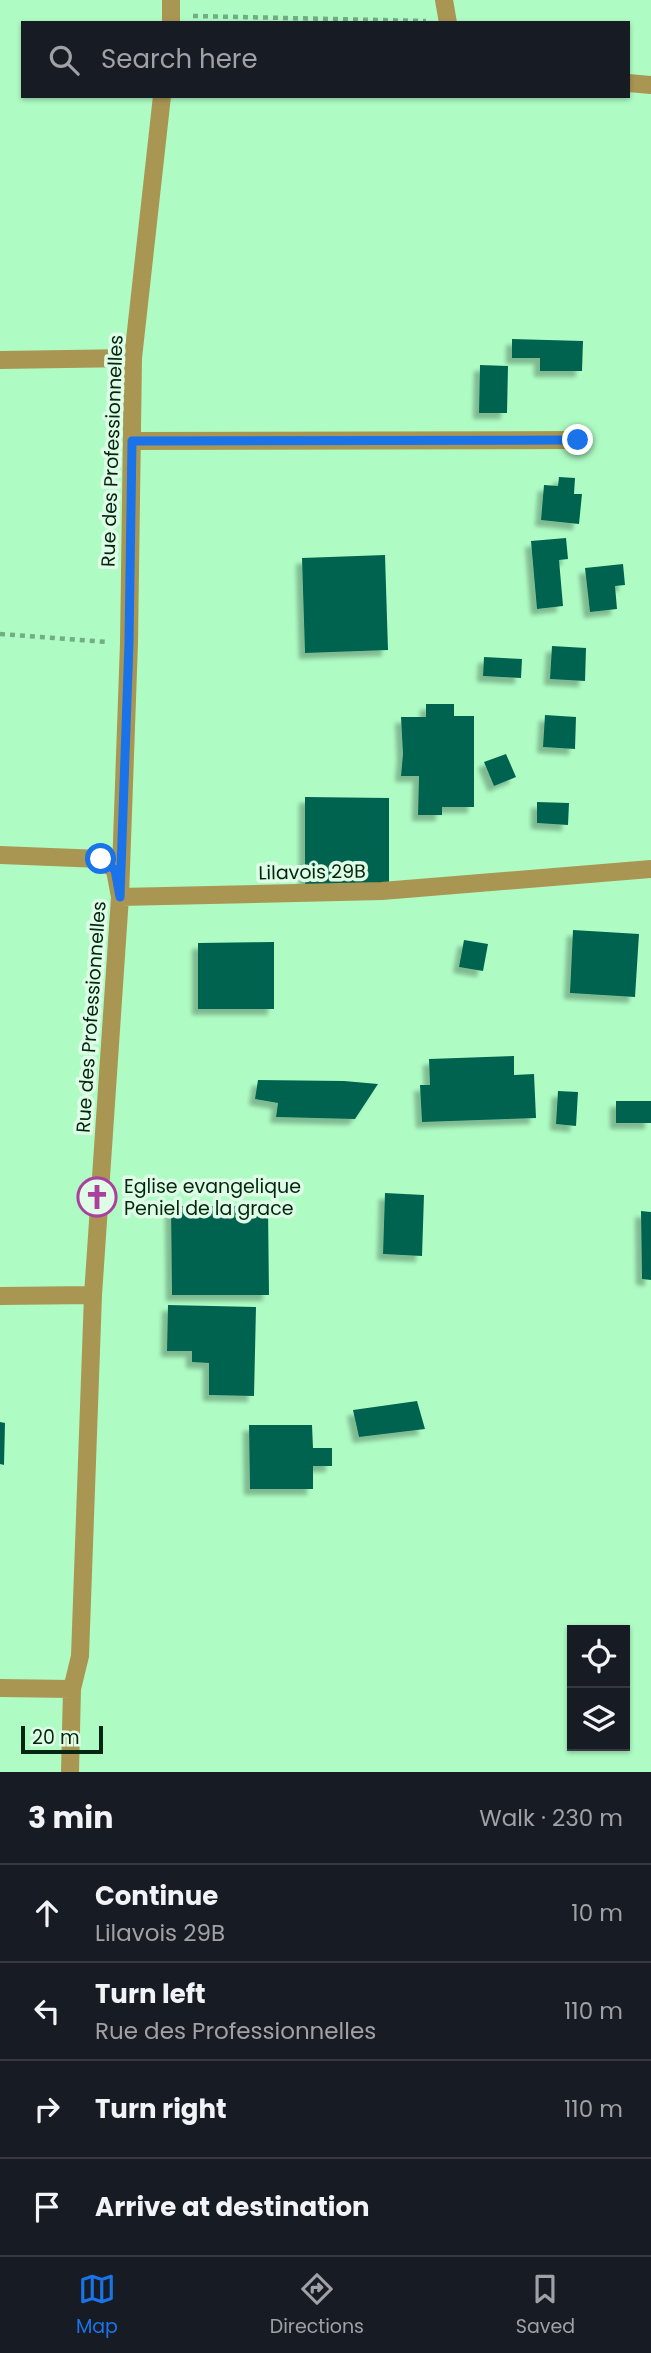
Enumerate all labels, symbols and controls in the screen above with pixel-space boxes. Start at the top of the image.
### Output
search box [21,21,630,98]
icon: search [45,41,83,79]
text: Search here [101,41,258,77]
street label: Rue des Professionnelles [94,334,130,568]
route end [562,424,593,455]
route start [85,843,116,874]
street label: Lilavois 29B [258,858,366,886]
street label: Rue des Professionnelles [69,900,113,1134]
place label: Eglise evangelique Peniel de la grace [124,1173,301,1222]
church icon: Eglise evangelique Peniel de la grace [76,1176,118,1218]
map controls [567,1625,630,1751]
button: locate [567,1625,630,1688]
button: layers [567,1688,630,1751]
scale bar [21,1723,103,1755]
text: 20 m [32,1724,80,1751]
text: 3 min [28,1796,113,1839]
text: Walk · 230 m [479,1802,623,1834]
text: Continue [95,1878,218,1914]
icon: ahead [28,1894,66,1932]
text: 10 m [571,1897,623,1929]
text: Lilavois 29B [95,1917,225,1949]
text: Turn left [95,1976,206,2012]
icon: left [28,1992,66,2030]
text: 110 m [564,1995,623,2027]
text: Rue des Professionnelles [95,2015,376,2047]
icon: right [28,2090,66,2128]
text: Turn right [95,2091,227,2127]
text: 110 m [564,2093,623,2125]
icon: arrive [28,2188,66,2226]
text: Arrive at destination [95,2189,370,2225]
tab: Map [76,2270,118,2341]
tab: Directions [270,2270,364,2341]
tab: Saved [516,2270,575,2341]

